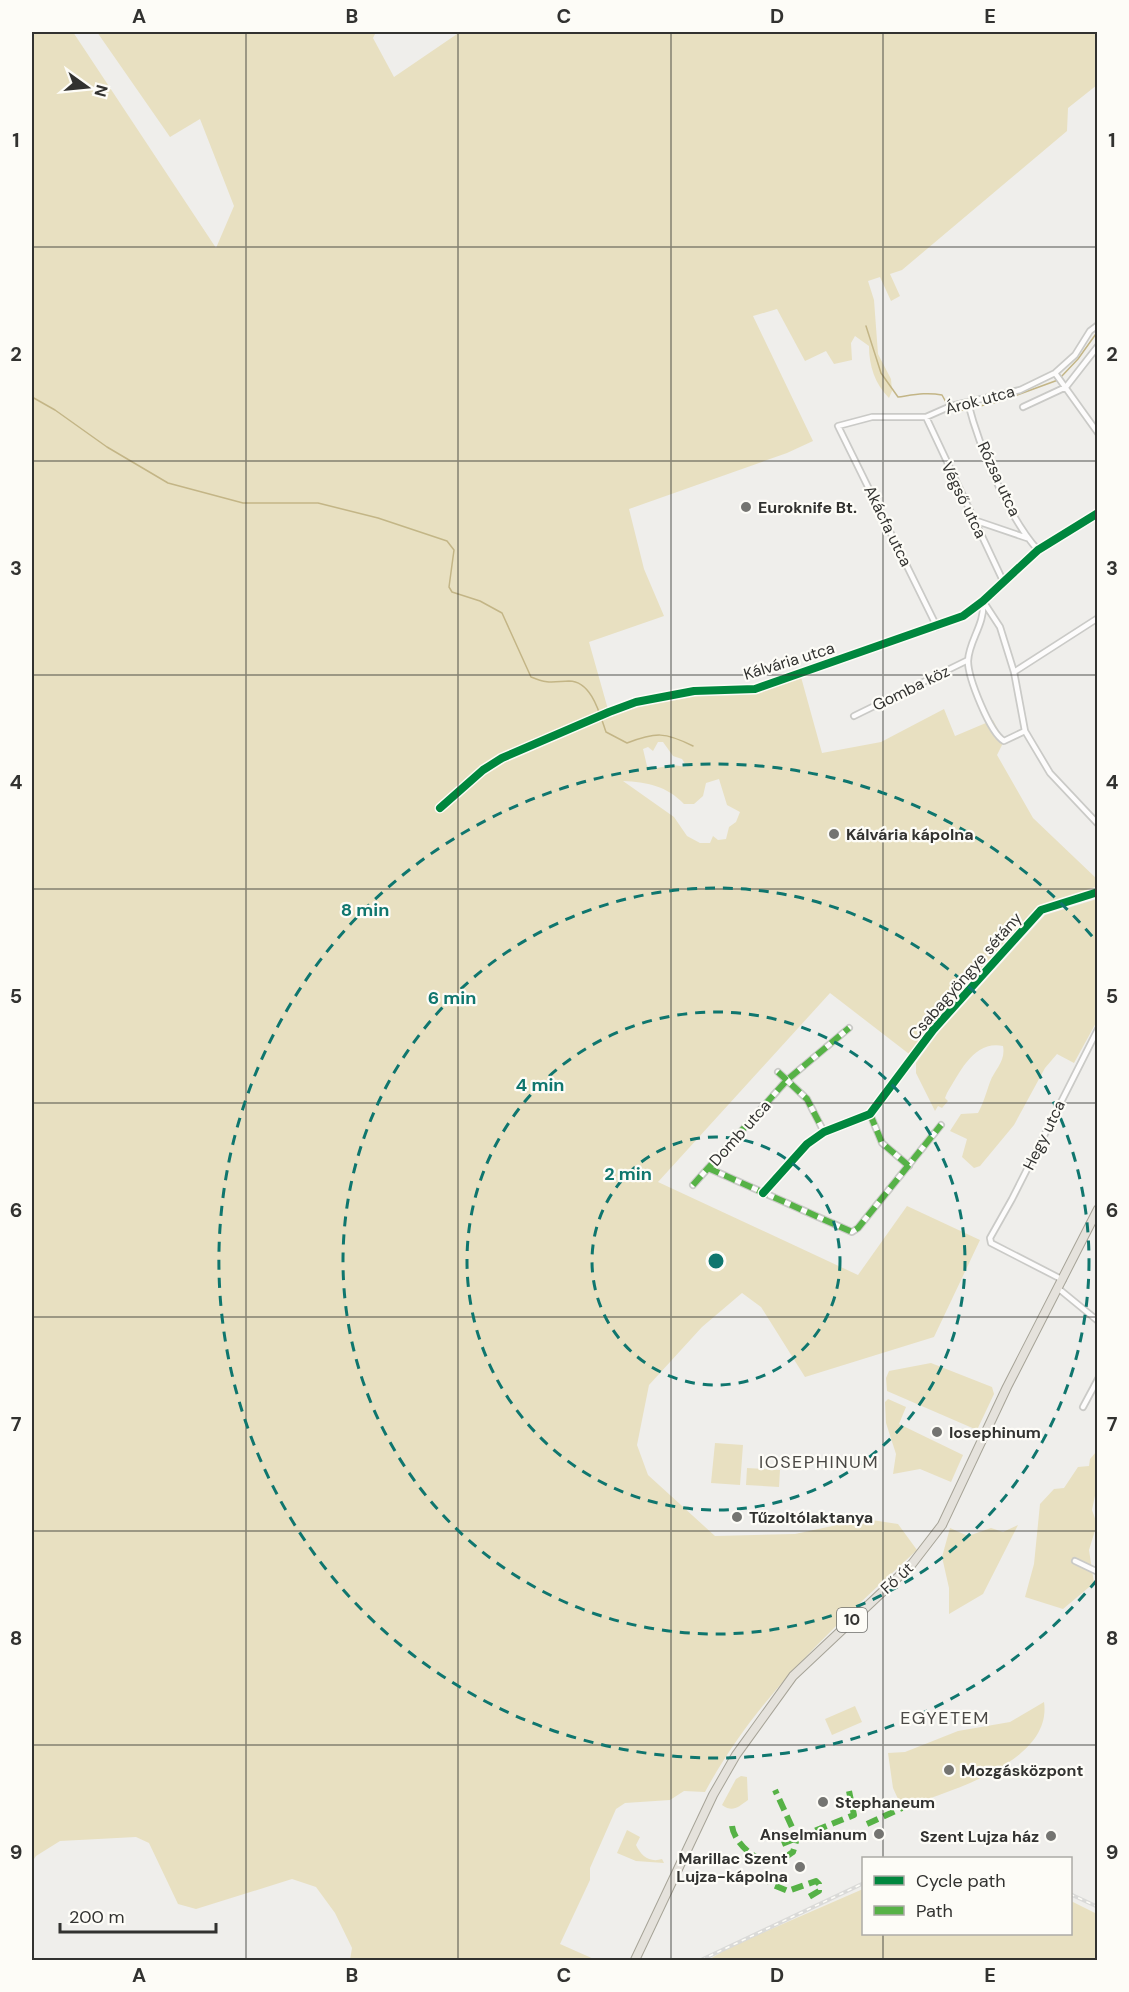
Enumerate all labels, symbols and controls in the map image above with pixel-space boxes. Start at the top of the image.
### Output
text: A [132,3,146,29]
text: B [346,3,358,29]
text: C [557,3,571,29]
text: D [770,3,784,29]
text: E [984,3,996,29]
north arrow [57,57,117,117]
text: N [89,82,113,99]
text: 1 [12,127,20,153]
text: 1 [1108,127,1116,153]
text: 2 [10,341,22,367]
text: 2 [1106,341,1118,367]
street label: Árok utca [943,381,1017,419]
street label: Rózsa utca [973,438,1025,520]
street label: Végső utca [936,458,992,542]
street label: Akácfa utca [859,482,917,570]
place label: Euroknife Bt. [758,497,857,518]
marker: Euroknife Bt. [739,500,753,514]
text: 3 [10,555,22,581]
text: 3 [1106,555,1118,581]
street label: Kálvária utca [741,637,837,685]
street label: Gomba köz [869,660,953,716]
text: 4 [10,769,23,795]
text: 4 [1106,769,1119,795]
place label: Kálvária kápolna [846,824,974,845]
marker: Kálvária kápolna [827,827,841,841]
text: 8 min [341,898,389,922]
street label: Csabagyöngye sétány [904,908,1026,1044]
text: 5 [10,983,22,1009]
text: 5 [1106,983,1118,1009]
text: 6 min [428,986,476,1010]
text: 4 min [516,1073,564,1097]
street label: Domb utca [705,1095,775,1171]
street label: Hegy utca [1018,1097,1070,1173]
text: 2 min [604,1162,652,1186]
text: 6 [10,1197,22,1223]
text: 6 [1106,1197,1118,1223]
centre of rings [706,1251,726,1271]
text: 7 [11,1411,22,1437]
text: 7 [1107,1411,1118,1437]
place label: Iosephinum [949,1422,1041,1443]
marker: Iosephinum [930,1425,944,1439]
district label: IOSEPHINUM [759,1450,879,1474]
place label: Tűzoltólaktanya [749,1507,873,1528]
marker: Tűzoltólaktanya [730,1510,744,1524]
street label: Fő út [876,1558,918,1598]
road number: 10 [837,1608,867,1632]
text: 8 [10,1625,22,1651]
text: 8 [1106,1625,1118,1651]
district label: EGYETEM [900,1706,990,1730]
place label: Mozgásközpont [961,1760,1083,1781]
marker: Mozgásközpont [942,1763,956,1777]
place label: Stephaneum [835,1792,935,1813]
marker: Stephaneum [816,1795,830,1809]
place label: Anselmianum [760,1824,867,1845]
place label: Szent Lujza ház [920,1826,1039,1847]
marker: Anselmianum [872,1827,886,1841]
marker: Szent Lujza ház [1044,1829,1058,1843]
text: 9 [10,1839,22,1865]
text: 9 [1106,1839,1118,1865]
place label: Marillac Szent Lujza-kápolna [676,1848,788,1887]
legend [862,1857,1072,1935]
marker: Marillac Szent Lujza-kápolna [793,1860,807,1874]
text: Cycle path [916,1869,1006,1893]
scale bar [60,1896,216,1934]
text: Path [916,1899,953,1923]
text: 200 m [69,1905,125,1929]
text: A [132,1962,146,1988]
text: B [346,1962,358,1988]
text: C [557,1962,571,1988]
text: D [770,1962,784,1988]
text: E [984,1962,996,1988]

